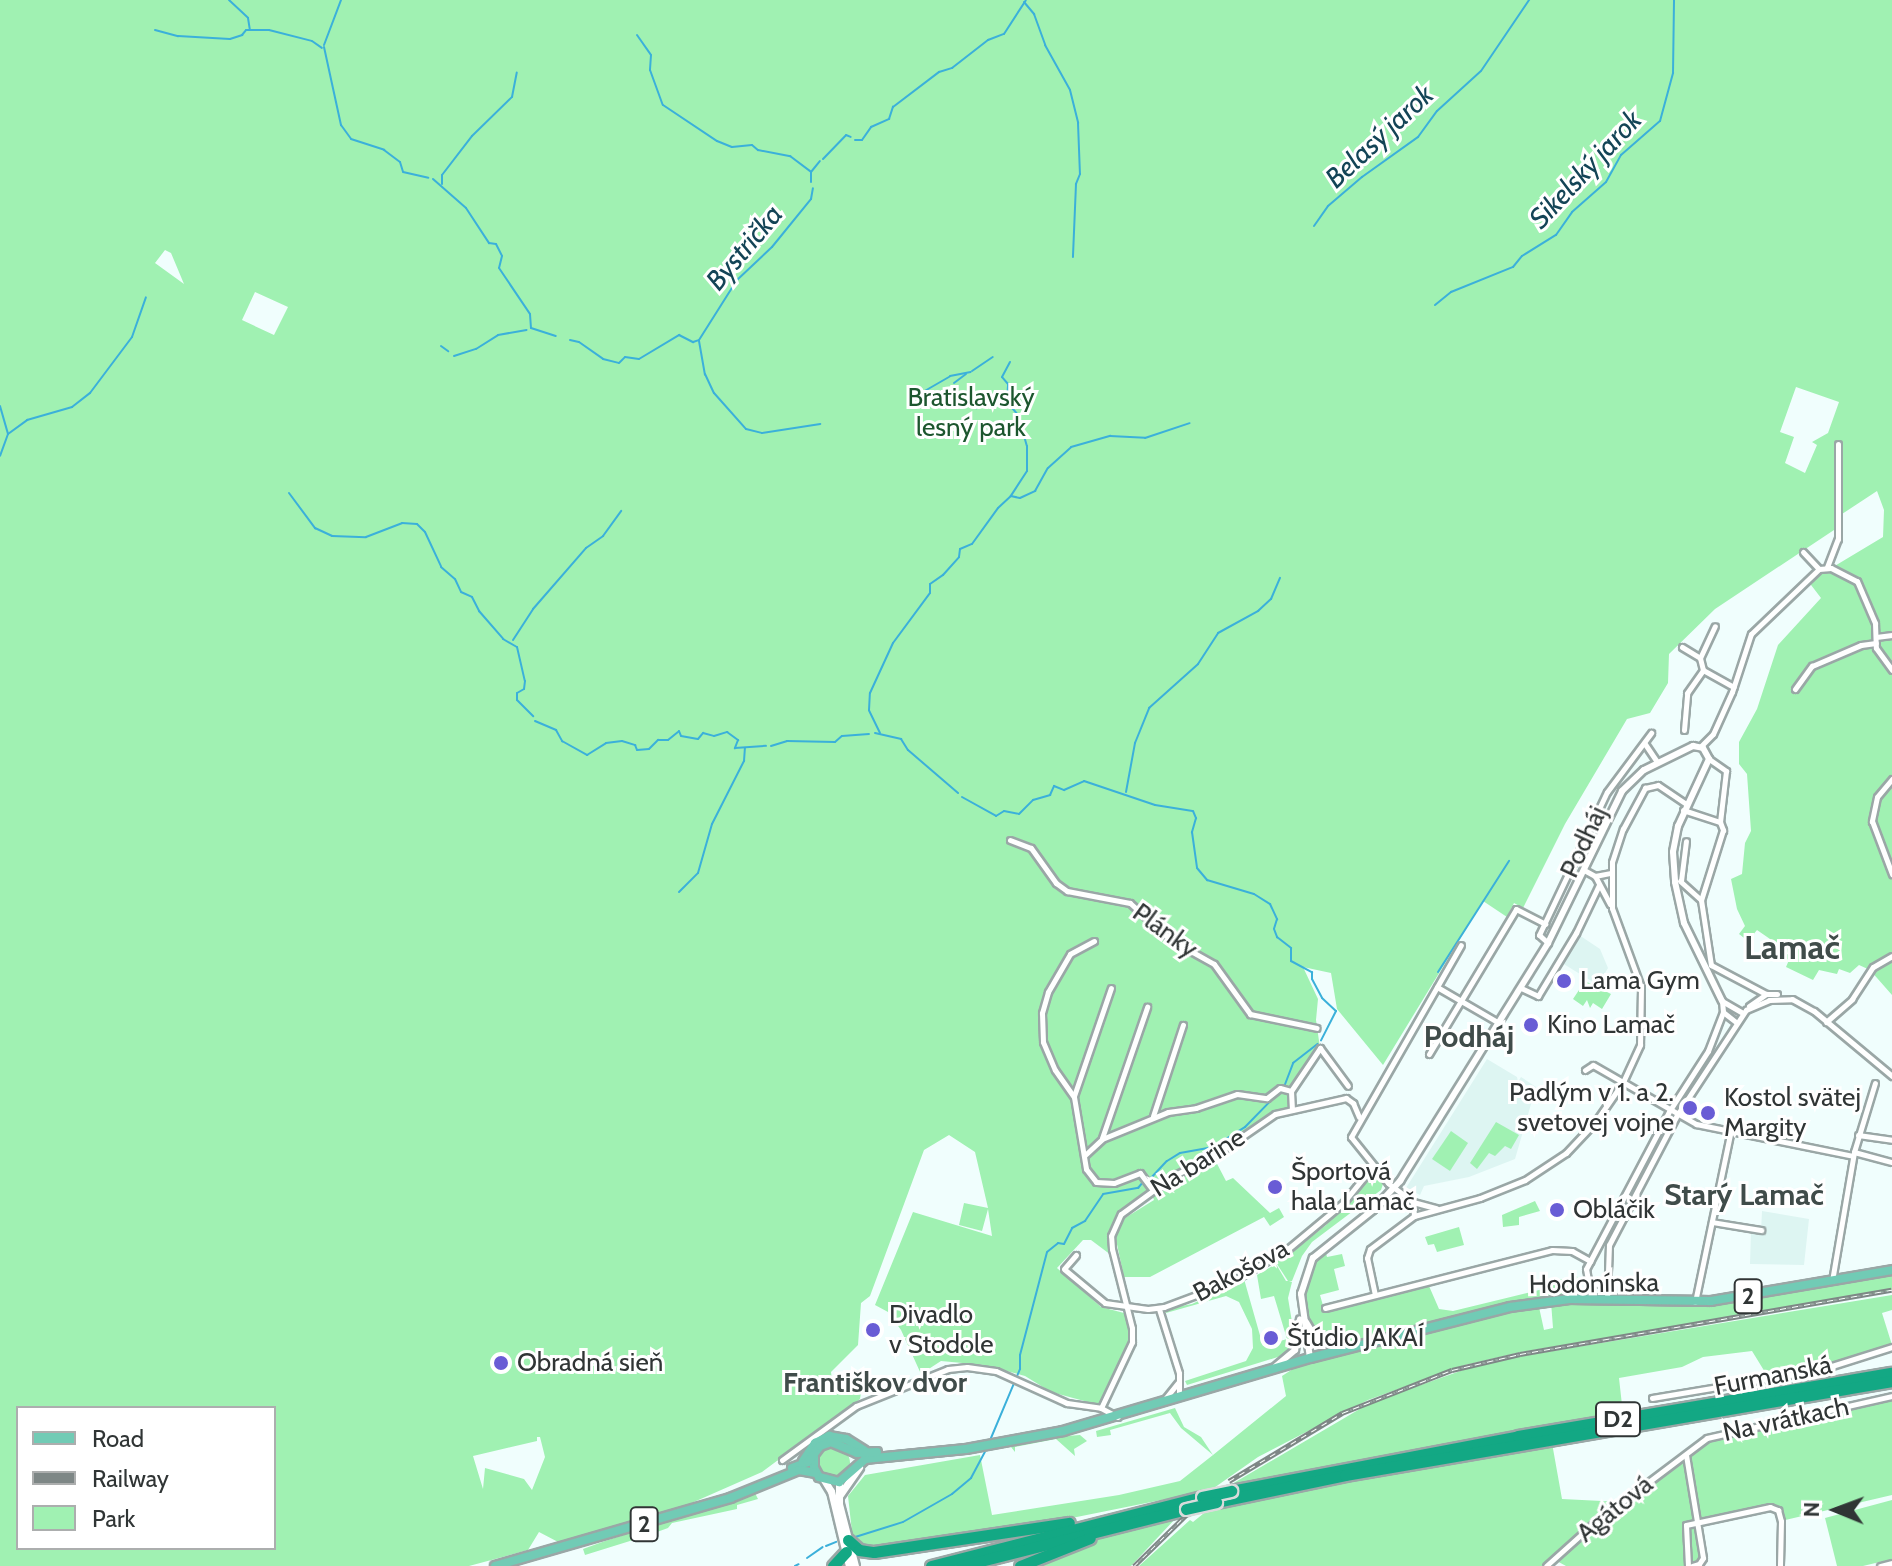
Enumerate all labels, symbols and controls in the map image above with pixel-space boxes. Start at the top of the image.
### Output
water label: Belasý jarok [1318,77,1440,195]
water label: Sikelský jarok [1522,103,1648,235]
water label: Bystrička [699,197,789,297]
park label: Bratislavský lesný park [907,382,1035,444]
street label: Podháj [1554,801,1614,883]
street label: Plánky [1126,897,1204,965]
district label: Lamač [1744,928,1840,968]
place label: Lama Gym [1580,965,1700,997]
marker: Lama Gym [1555,972,1573,990]
place label: Kino Lamač [1547,1009,1675,1041]
marker: Kino Lamač [1522,1016,1540,1034]
district label: Podháj [1424,1019,1514,1055]
place label: Padlým v 1. a 2. svetovej vojne [1509,1077,1674,1138]
place label: Kostol svätej Margity [1724,1082,1861,1144]
marker: Padlým v 1. a 2. svetovej vojne [1681,1099,1699,1117]
marker: Kostol svätej Margity [1699,1104,1717,1122]
street label: Na barine [1145,1122,1251,1204]
place label: Športová hala Lamač [1291,1156,1415,1218]
district label: Starý Lamač [1664,1177,1824,1213]
marker: Športová hala Lamač [1266,1178,1284,1196]
place label: Obláčik [1573,1194,1655,1226]
marker: Obláčik [1548,1201,1566,1219]
street label: Bakošova [1188,1233,1294,1309]
street label: Hodonínska [1529,1267,1659,1301]
road number: 2 [1732,1276,1764,1316]
place label: Divadlo v Stodole [889,1299,993,1360]
marker: Divadlo v Stodole [864,1321,882,1339]
place label: Štúdio JAKAÍ [1287,1322,1424,1354]
marker: Štúdio JAKAÍ [1262,1329,1280,1347]
place label: Obradná sieň [517,1347,663,1379]
street label: Furmanská [1712,1349,1834,1403]
marker: Obradná sieň [492,1354,510,1372]
district label: Františkov dvor [783,1365,967,1399]
street label: Na vrátkach [1720,1391,1852,1449]
road number: D2 [1594,1399,1642,1439]
legend [16,1406,276,1550]
text: Road [92,1424,144,1453]
text: Railway [92,1464,169,1493]
street label: Agátová [1571,1469,1659,1549]
north arrow [1796,1470,1876,1550]
text: N [1798,1502,1825,1518]
text: Park [92,1504,135,1533]
road number: 2 [628,1504,660,1544]

